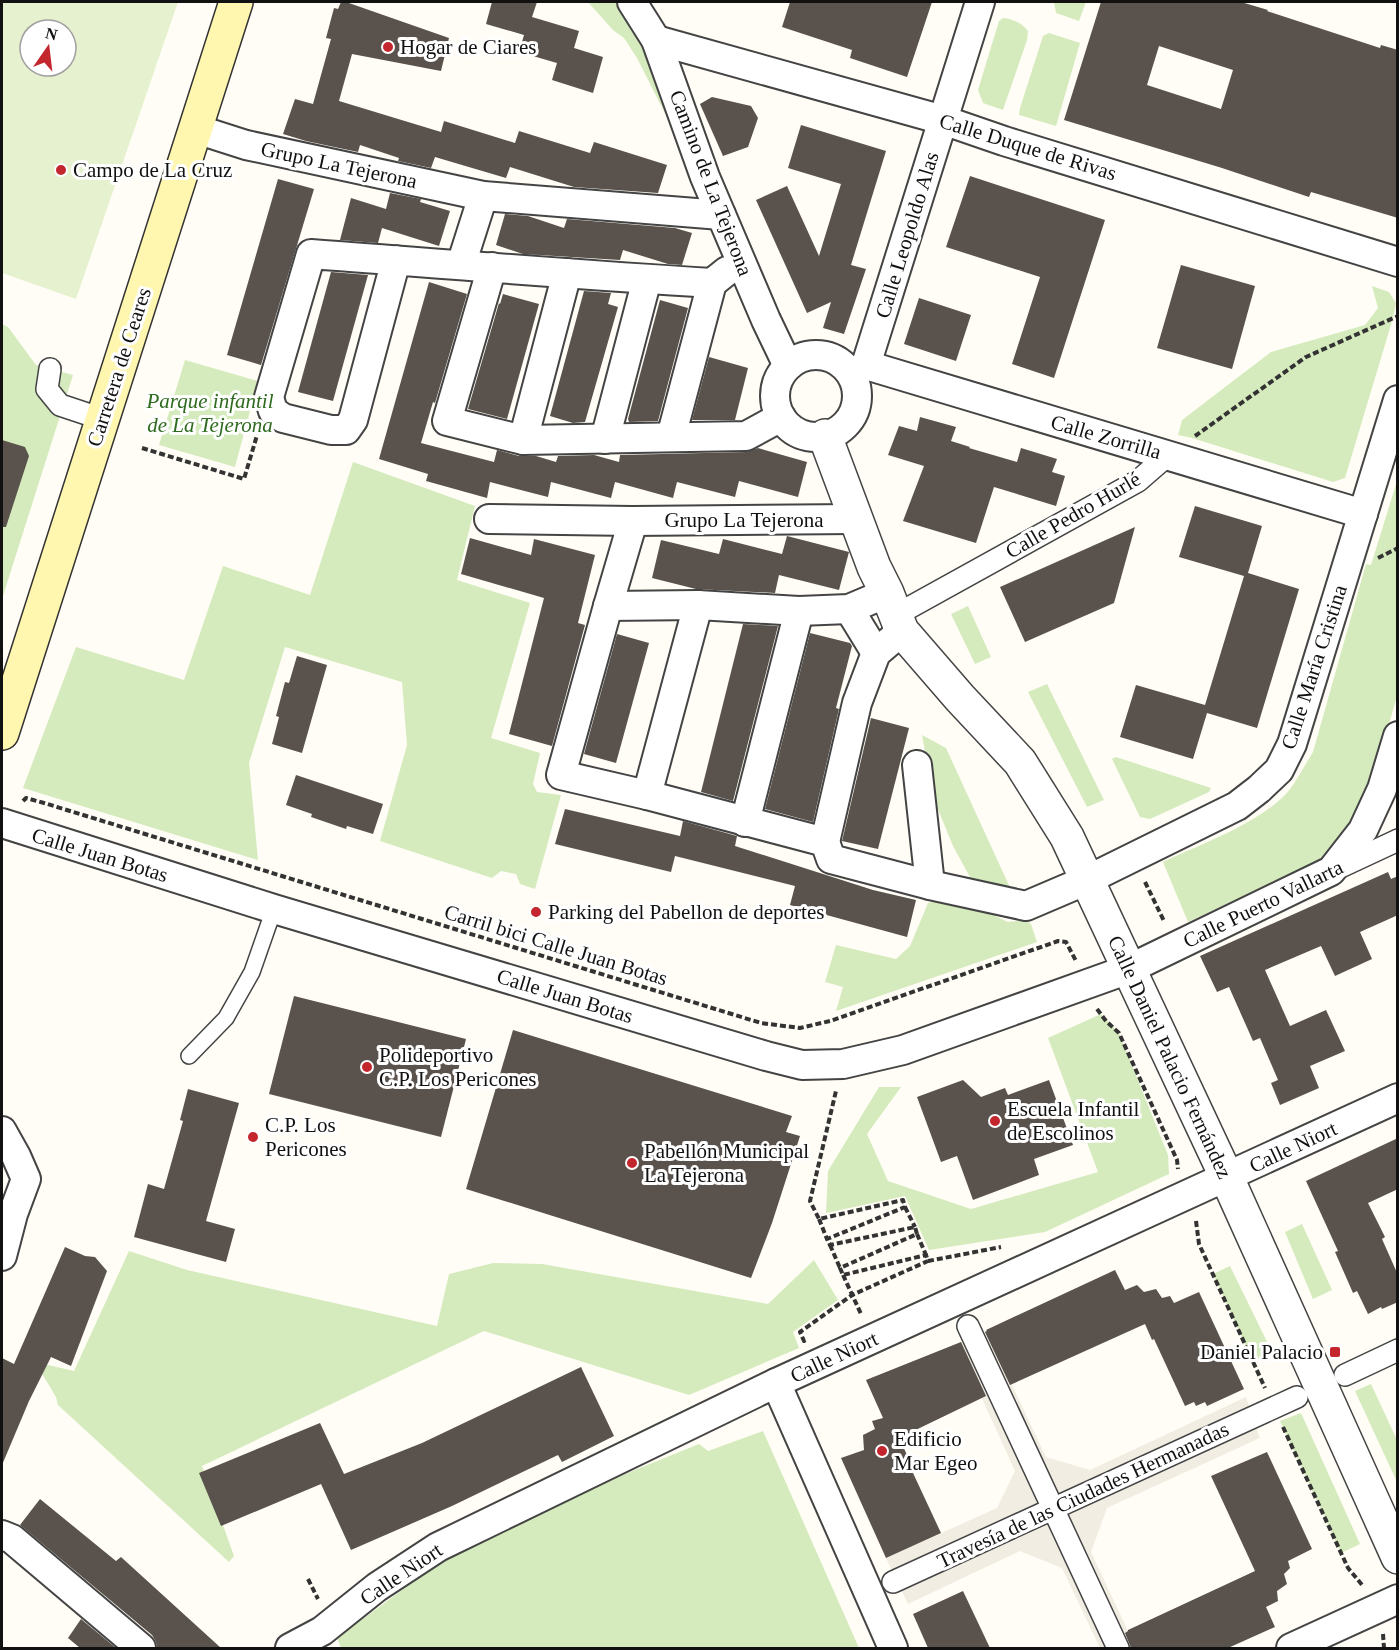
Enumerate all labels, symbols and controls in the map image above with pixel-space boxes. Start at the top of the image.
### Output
north arrow [18,18,78,78]
text: N [44,24,60,44]
place label: Hogar de Ciares [400,35,536,59]
marker: Hogar de Ciares [381,40,395,54]
street label: Camino de La Tejerona [664,87,758,280]
street label: Calle Duque de Rivas [937,109,1119,185]
street label: Grupo La Tejerona [259,137,420,193]
street label: Calle Leopoldo Alas [870,149,944,321]
place label: Campo de La Cruz [73,158,232,182]
marker: Campo de La Cruz [54,163,68,177]
street label: Carretera de Ceares [82,285,156,449]
park label: Parque infantil de La Tejerona [146,389,274,437]
street label: Calle Zorrilla [1048,410,1165,464]
street label: Calle Pedro Hurlé [1001,467,1145,563]
street label: Grupo La Tejerona [664,508,824,532]
street label: Calle María Cristina [1276,581,1352,752]
street label: Calle Juan Botas [29,823,171,887]
street label: Calle Puerto Vallarta [1179,855,1347,953]
street label: Carril bici Calle Juan Botas [442,900,670,990]
place label: Parking del Pabellon de deportes [548,900,824,924]
marker: Parking del Pabellon de deportes [529,905,543,919]
street label: Calle Daniel Palacio Fernández [1103,932,1237,1182]
street label: Calle Juan Botas [494,964,636,1028]
place label: Polideportivo C.P. Los Pericones [379,1043,537,1091]
marker: Polideportivo C.P. Los Pericones [360,1060,374,1074]
place label: Escuela Infantil de Escolinos [1007,1097,1140,1145]
place label: C.P. Los Pericones [265,1113,347,1161]
marker: Escuela Infantil de Escolinos [988,1114,1002,1128]
street label: Calle Niort [1245,1116,1341,1178]
marker: C.P. Los Pericones [246,1130,260,1144]
place label: Pabellón Municipal La Tejerona [644,1139,809,1187]
marker: Pabellón Municipal La Tejerona [625,1156,639,1170]
street label: Calle Niort [786,1326,882,1388]
place label: Daniel Palacio [1200,1340,1323,1364]
marker: Daniel Palacio [1328,1345,1342,1359]
street label: Travesía de las Ciudades Hermanadas [933,1417,1233,1573]
place label: Edificio Mar Egeo [894,1427,977,1475]
marker: Edificio Mar Egeo [875,1444,889,1458]
street label: Calle Niort [355,1538,447,1610]

